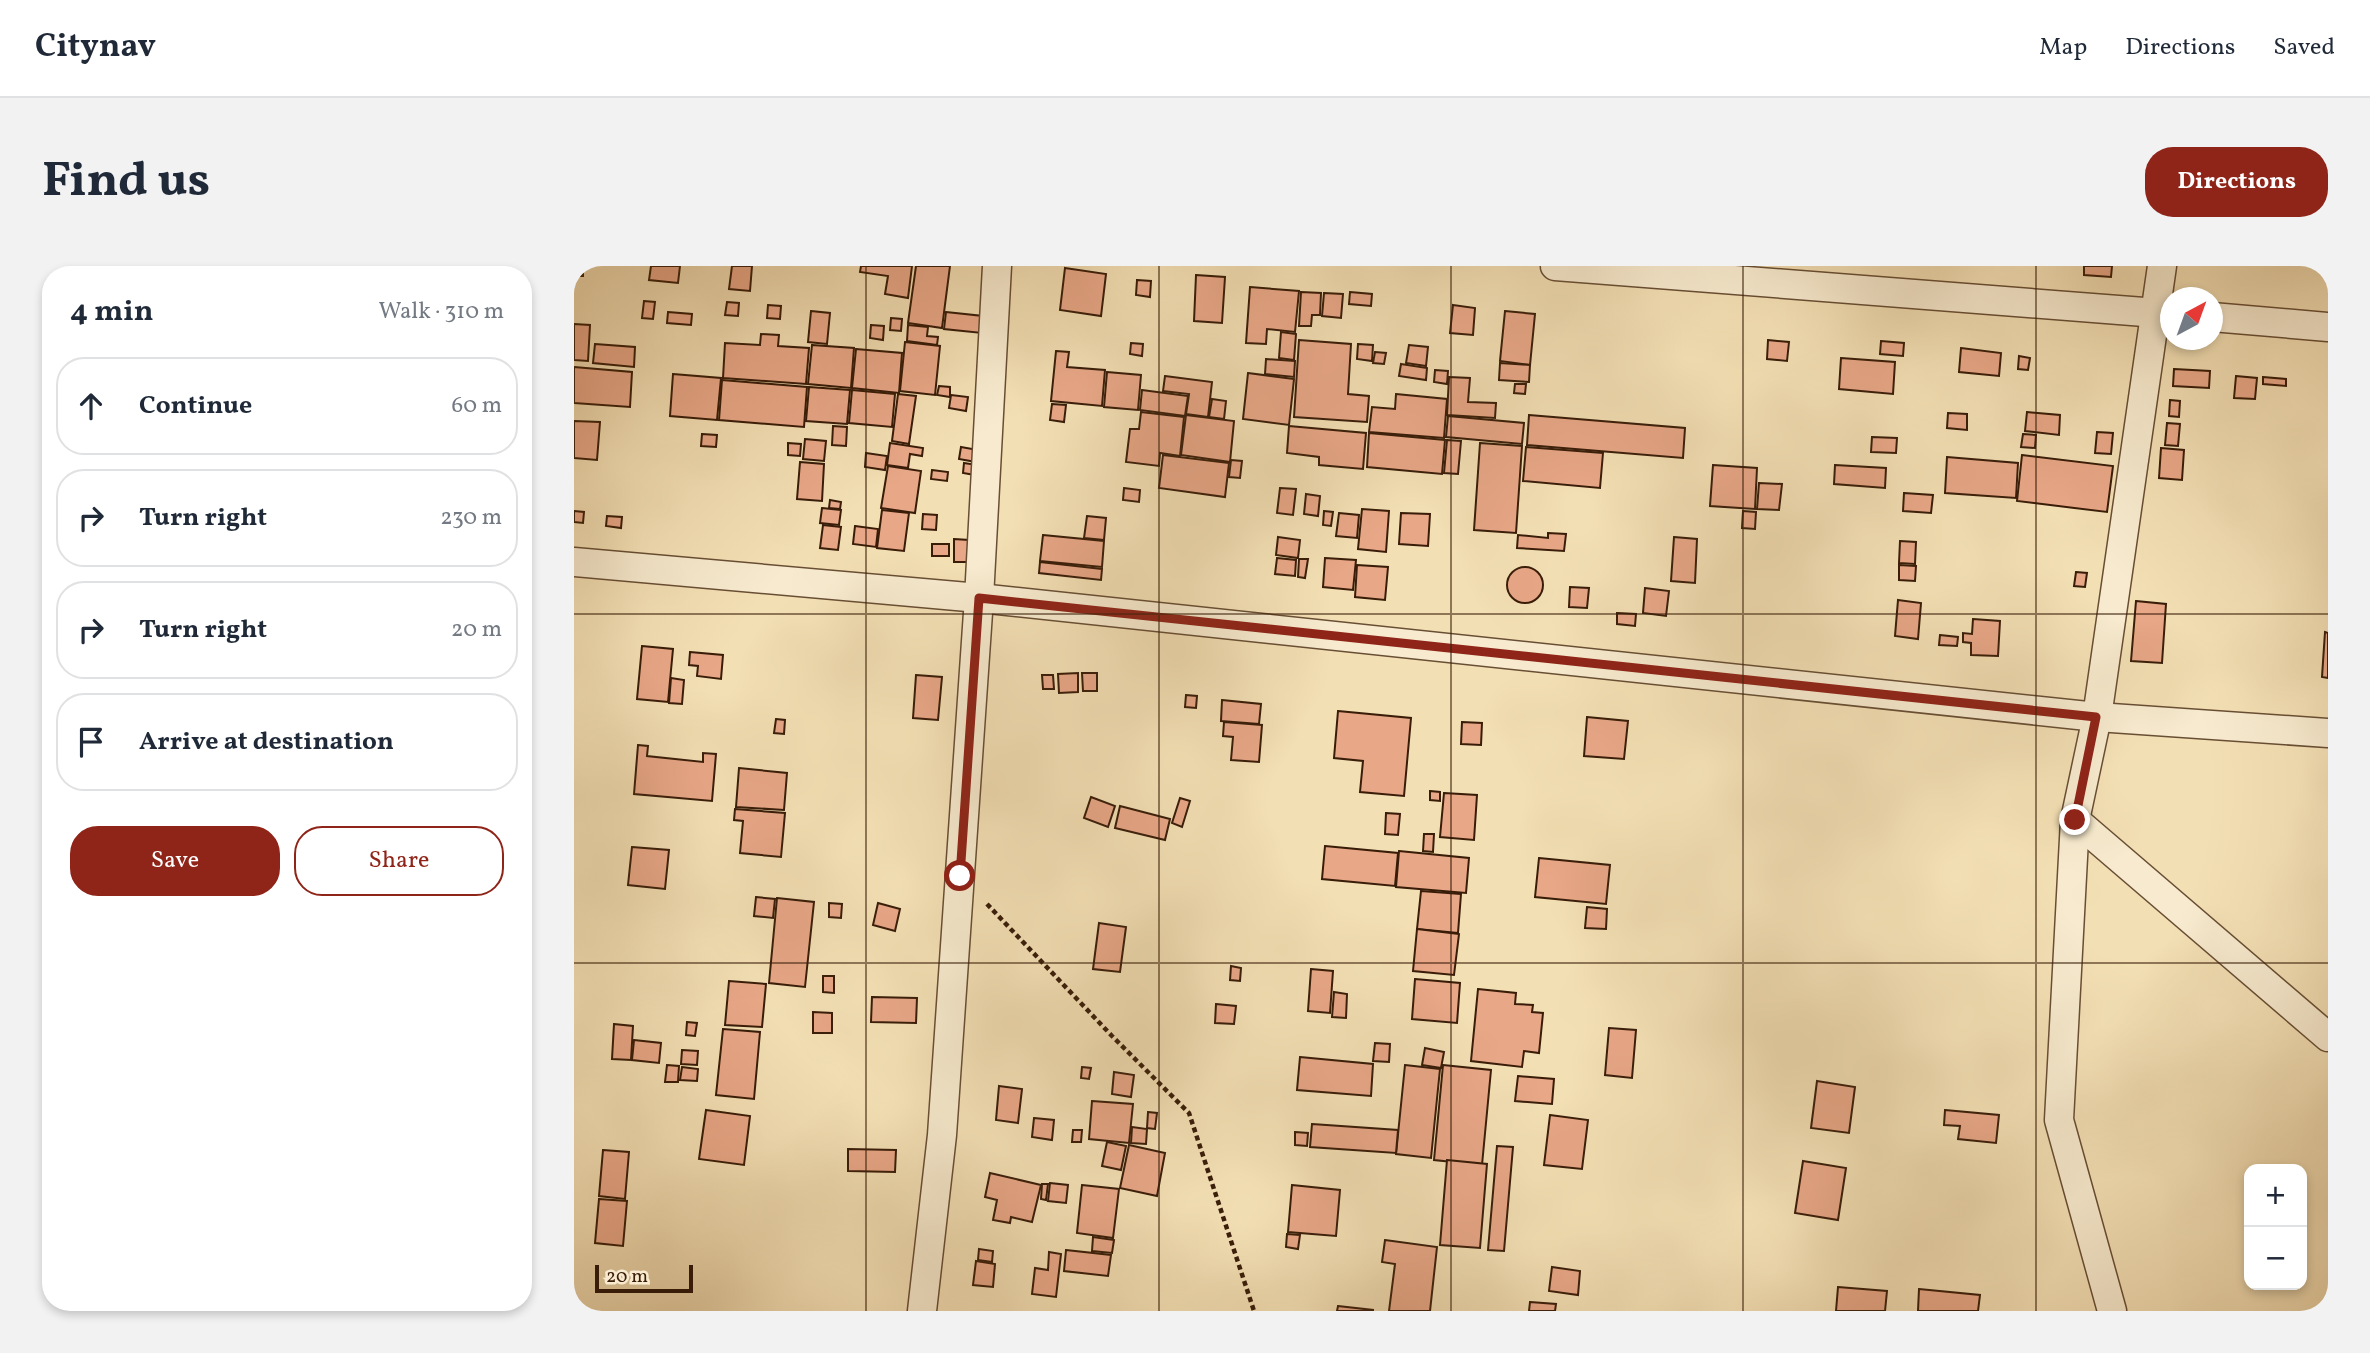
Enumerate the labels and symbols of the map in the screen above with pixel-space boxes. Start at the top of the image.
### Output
north arrow [2160,287,2223,350]
route end [2059,804,2090,835]
route start [944,860,975,891]
scale bar [595,1262,693,1294]

